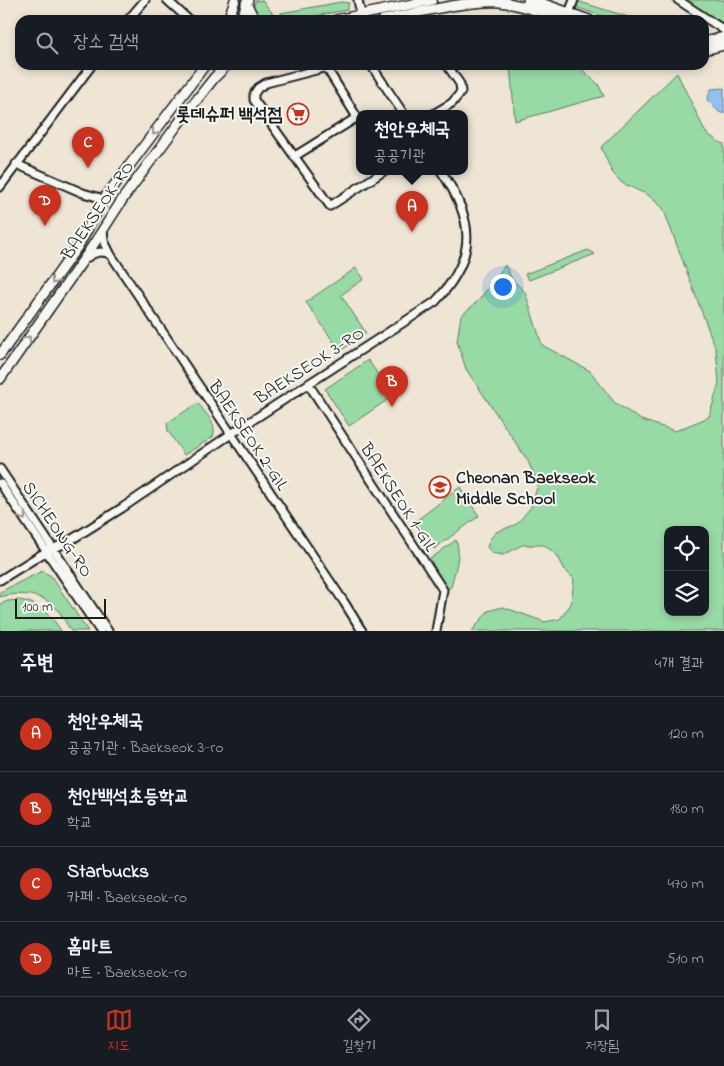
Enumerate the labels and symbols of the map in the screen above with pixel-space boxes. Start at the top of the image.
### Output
supermarket icon: 롯데슈퍼 백석점 [286,102,310,126]
place label: 롯데슈퍼 백석점 [176,103,283,129]
one-way arrow [152,126,160,135]
pin: C [72,127,104,168]
street label: BAEKSEOK-RO [55,156,141,267]
pin: D [29,185,61,226]
pin: A [396,191,428,232]
your location [490,274,516,300]
one-way arrow [50,275,60,284]
street label: BAEKSEOK 3-RO [249,321,370,413]
one-way arrow [22,335,31,345]
pin: B [376,366,408,407]
street label: BAEKSEOK 2-GIL [200,375,294,497]
street label: BAEKSEOK 1-GIL [352,438,442,558]
place label: Cheonan Baekseok Middle School [456,466,597,513]
school or university icon: Cheonan Baekseok Middle School [428,475,452,499]
street label: SICHEONG-RO [15,477,98,583]
one-way arrow [17,512,26,521]
scale bar [15,596,106,619]

